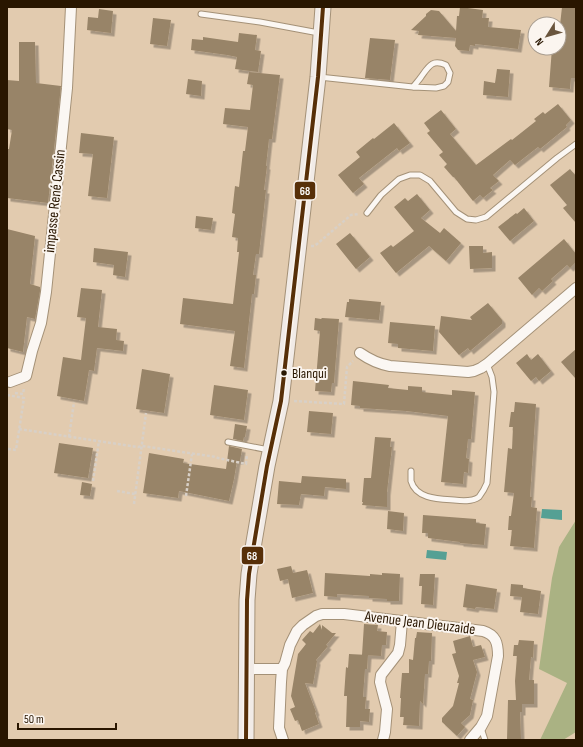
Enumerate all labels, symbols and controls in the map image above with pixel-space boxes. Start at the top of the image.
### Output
north arrow [527,16,567,56]
text: N [532,35,546,48]
street label: impasse René Cassin [40,148,70,254]
line badge: 68 [294,181,316,200]
text: 68 [300,185,310,198]
place label: Blanqui [292,365,327,382]
marker: Blanqui [279,368,289,378]
line badge: 68 [241,546,264,565]
text: 68 [247,550,257,563]
street label: Avenue Jean Dieuzaide [363,607,476,639]
scale bar [18,705,116,731]
text: 50 m [24,712,44,727]

